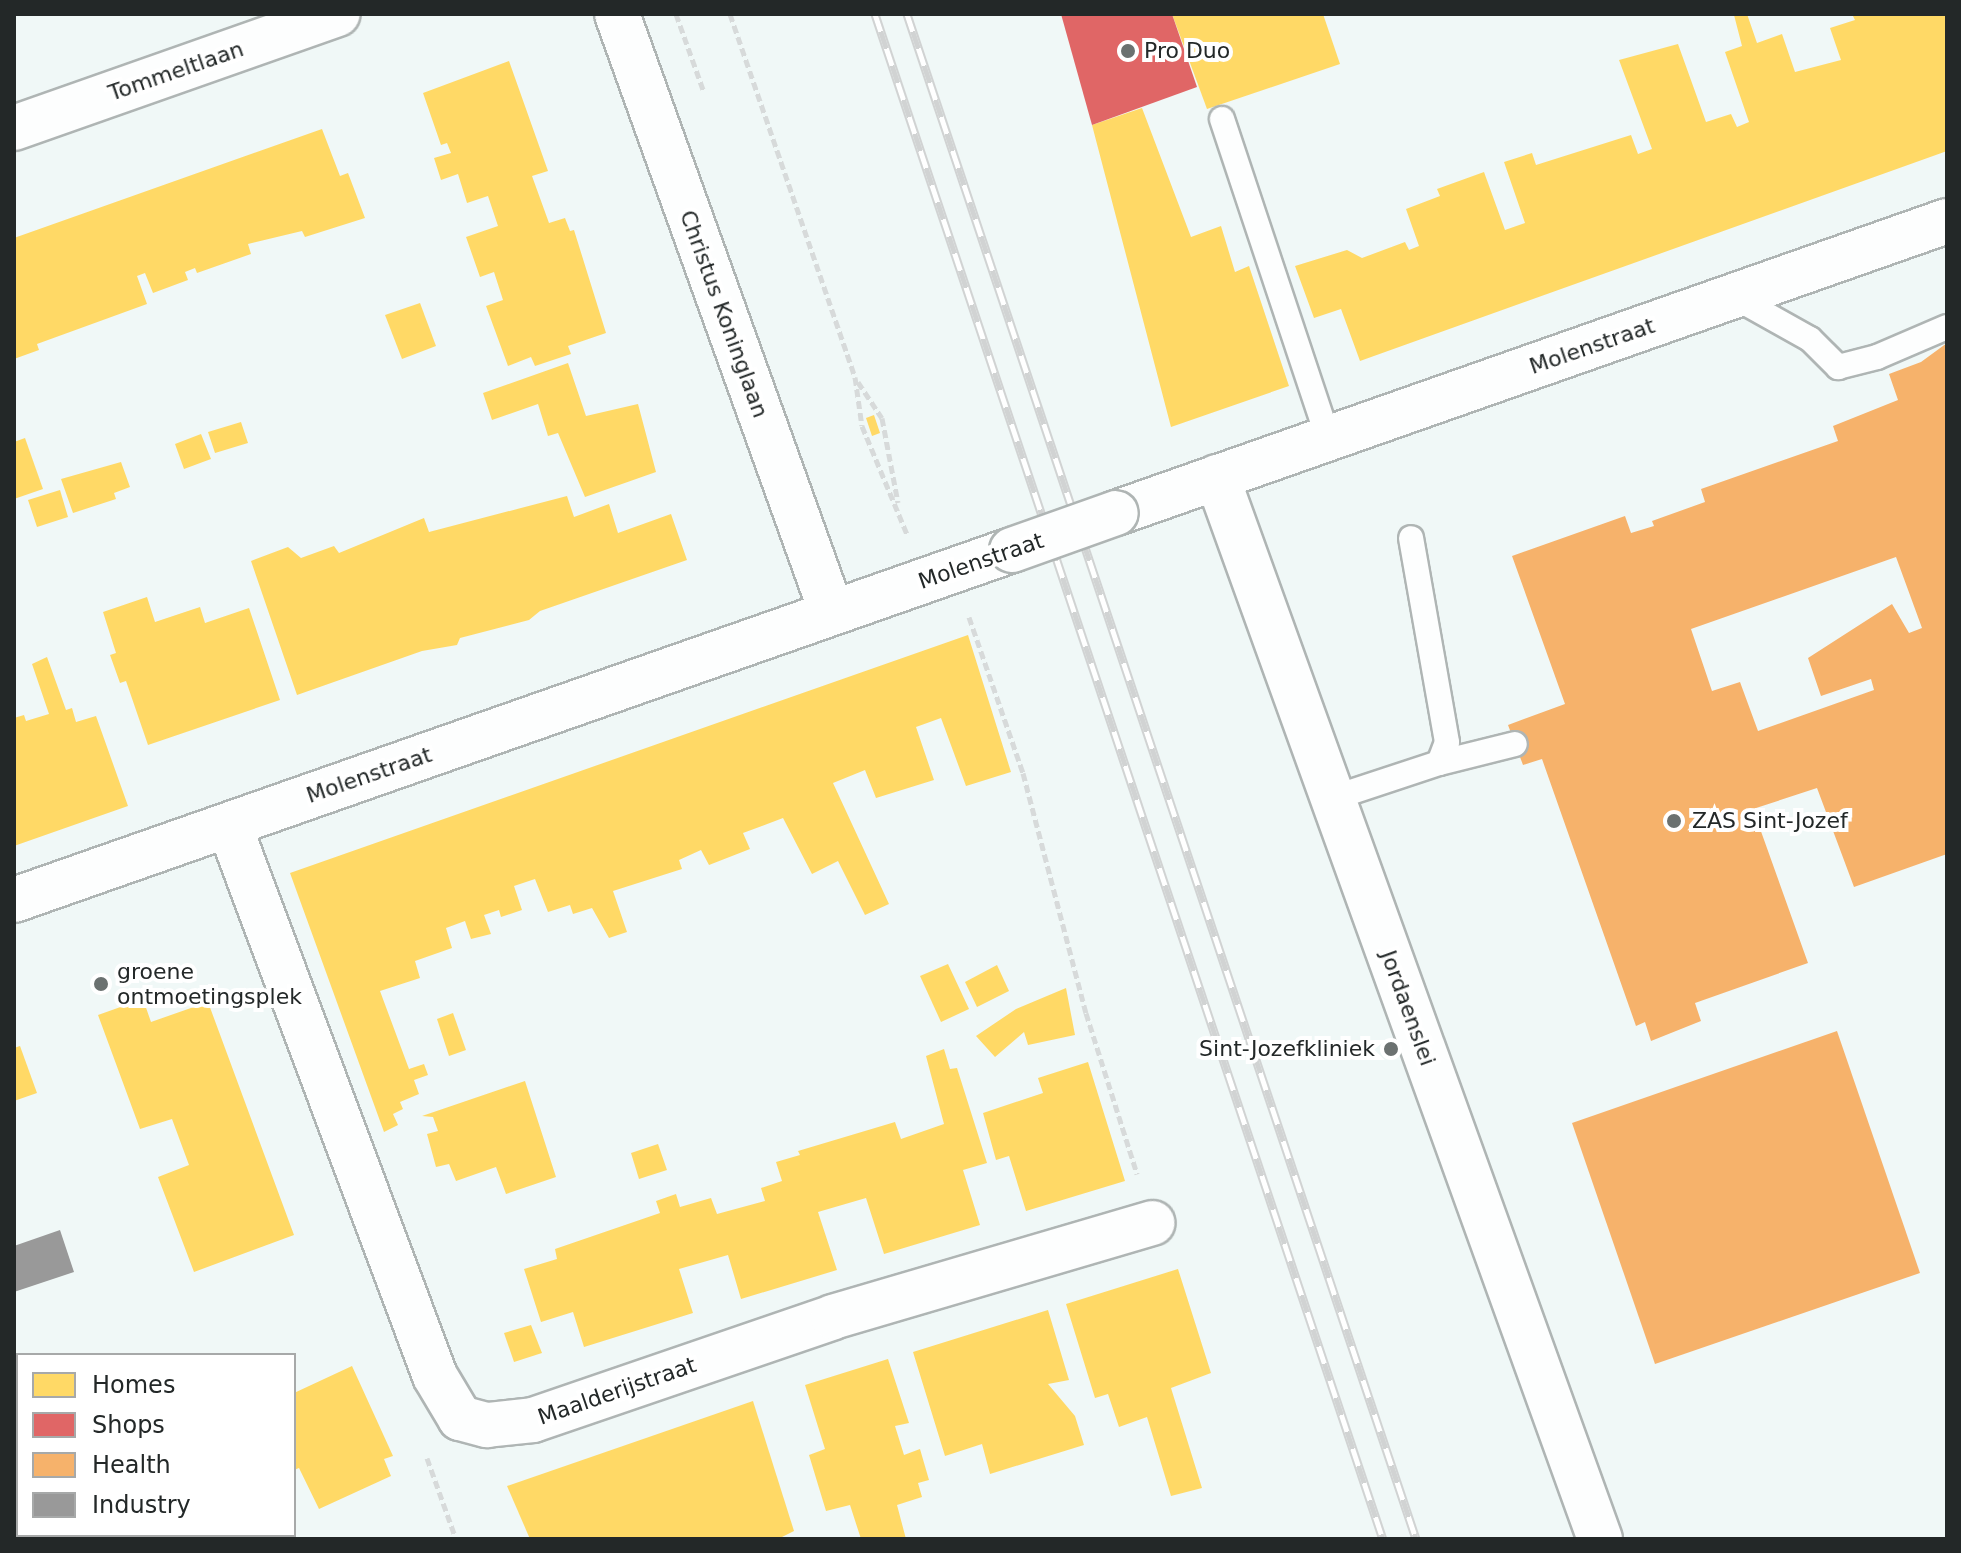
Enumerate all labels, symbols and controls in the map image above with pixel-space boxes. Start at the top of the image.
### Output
street label: Tommeltlaan [105,36,247,106]
place label: Pro Duo [1144,38,1230,64]
marker: Pro Duo [1119,42,1137,60]
street label: Christus Koninglaan [674,207,774,421]
street label: Molenstraat [1526,312,1658,380]
street label: Molenstraat [915,527,1047,595]
street label: Molenstraat [303,741,435,809]
place label: ZAS Sint-Jozef [1692,808,1848,834]
marker: ZAS Sint-Jozef [1663,810,1685,832]
street label: Jordaenslei [1375,947,1441,1069]
place label: groene ontmoetingsplek [117,958,302,1010]
marker: groene ontmoetingsplek [92,975,110,993]
place label: Sint-Jozefkliniek [1199,1036,1375,1062]
marker: Sint-Jozefkliniek [1382,1040,1400,1058]
street label: Maalderijstraat [534,1352,700,1430]
legend [16,1353,296,1537]
text: Homes [92,1371,175,1399]
text: Shops [92,1411,165,1439]
text: Health [92,1451,171,1479]
text: Industry [92,1491,191,1519]

